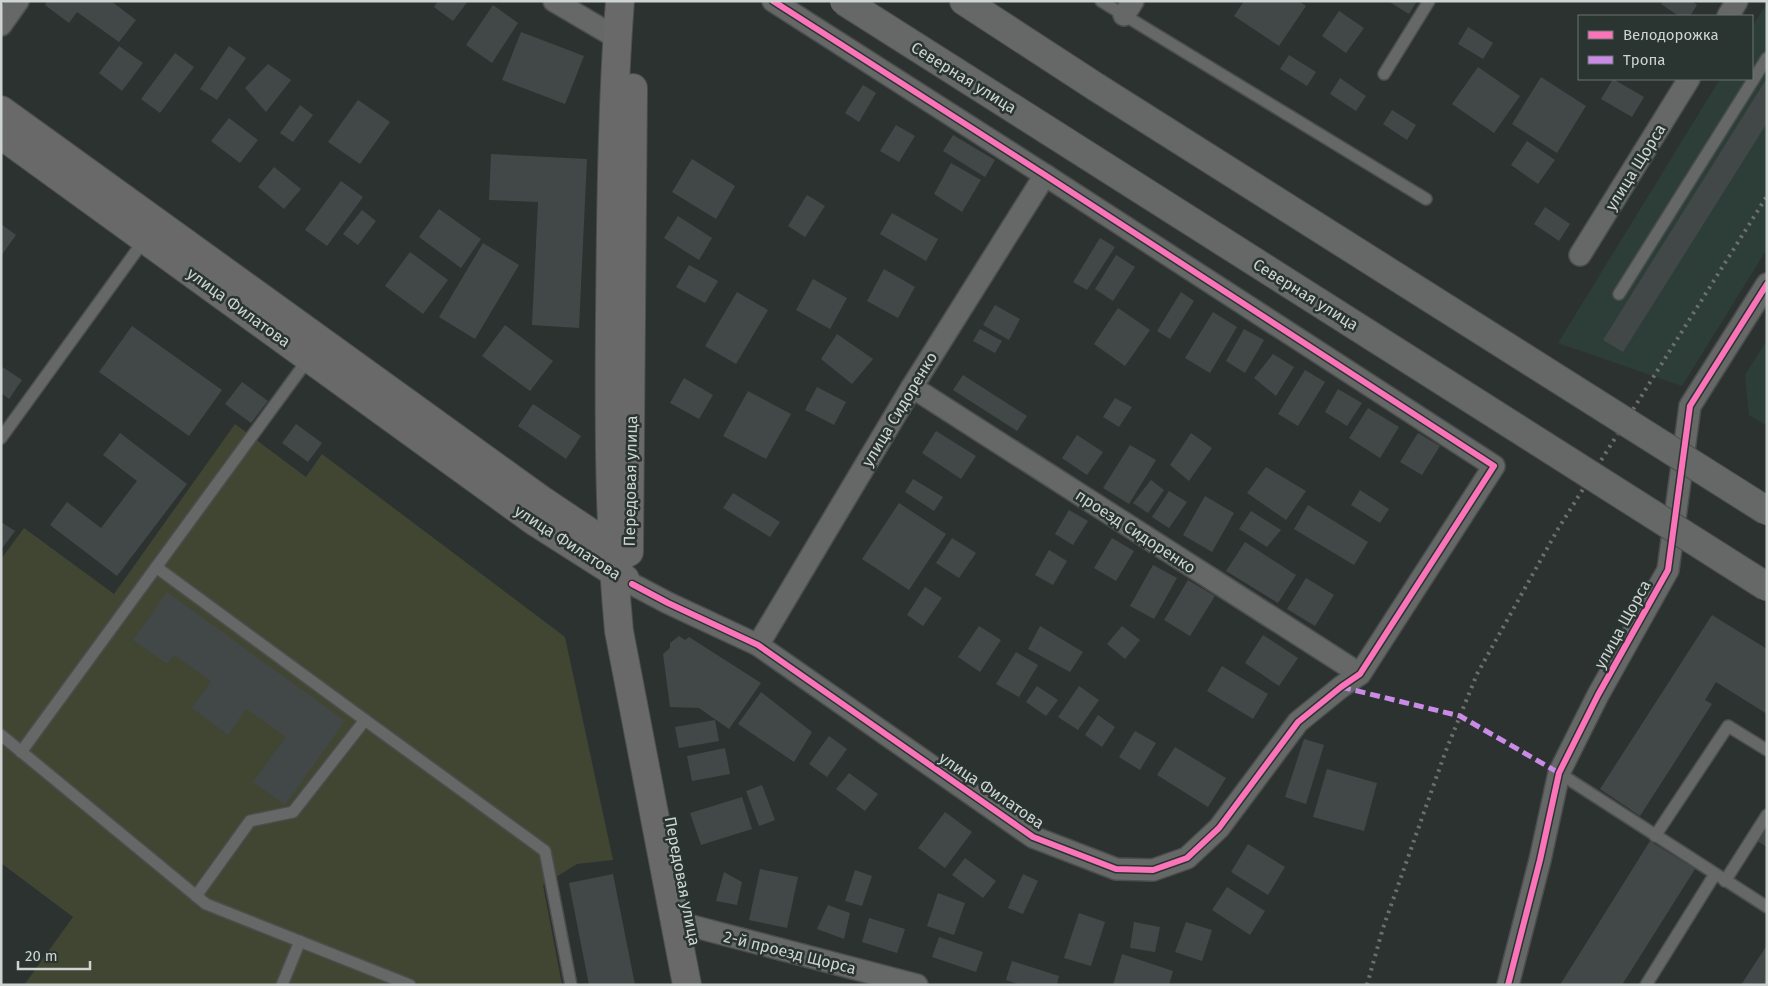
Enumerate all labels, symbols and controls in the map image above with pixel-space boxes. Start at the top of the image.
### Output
legend [1578,15,1753,80]
text: Велодорожка [1623,26,1719,44]
street label: Северная улица [908,37,1020,117]
text: Тропа [1623,51,1665,69]
street label: улица Щорса [1601,120,1670,214]
street label: Северная улица [1250,254,1362,334]
street label: улица Филатова [183,264,294,351]
street label: улица Сидоренко [858,348,941,470]
street label: Передовая улица [620,415,641,547]
street label: проезд Сидоренко [1072,485,1199,577]
street label: улица Филатова [511,501,624,584]
street label: улица Щорса [1590,576,1655,672]
street label: улица Филатова [935,748,1048,833]
street label: Передовая улица [661,815,704,947]
street label: 2-й проезд Щорса [722,927,858,978]
scale bar [18,938,90,970]
text: 20 m [25,947,58,965]

